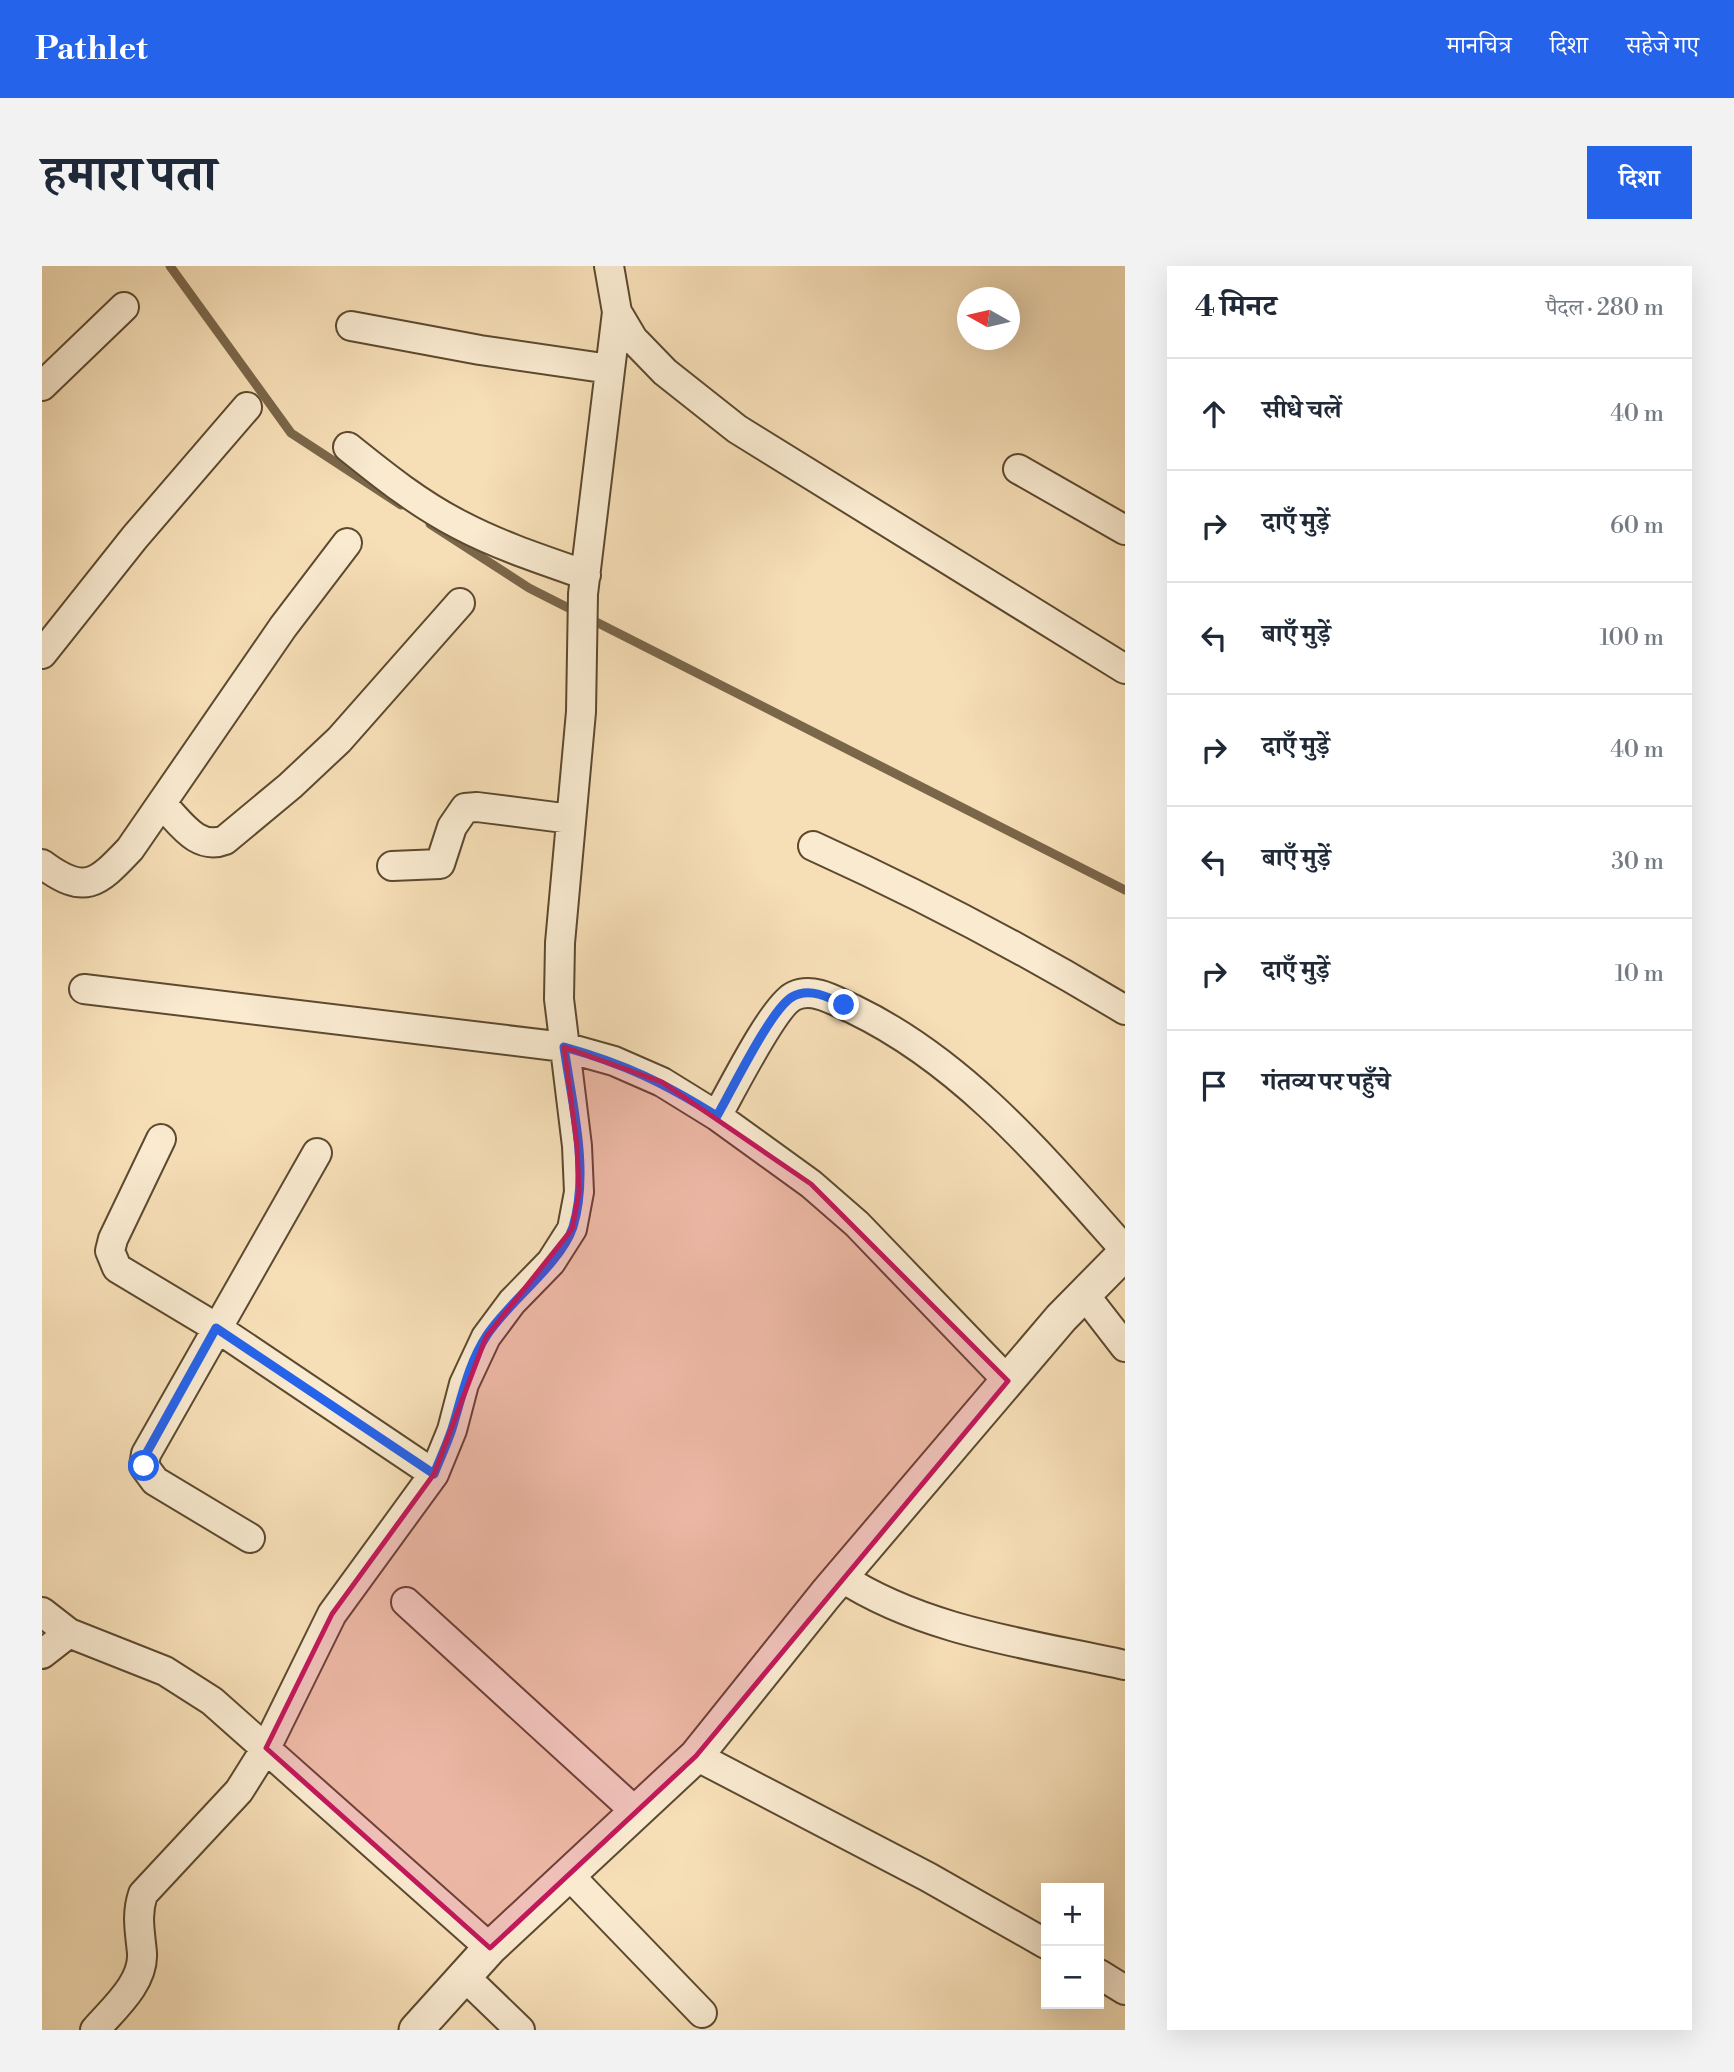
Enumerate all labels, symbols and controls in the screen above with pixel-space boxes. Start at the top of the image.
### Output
text: Pathlet [35,29,148,70]
text: मानचित्र [1447,31,1512,61]
text: दिशा [1550,31,1588,61]
text: सहेजे गए [1626,31,1699,61]
text: हमारा पता [42,145,217,206]
button: दिशा [1587,146,1692,219]
north arrow [957,287,1020,350]
text: 4 मिनट [1195,288,1277,326]
text: पैदल · 280 m [1546,294,1664,322]
text: सीधे चलें [1262,394,1342,426]
icon: ahead [1195,395,1233,433]
text: 40 m [1610,400,1664,428]
text: दाएँ मुड़ें [1262,506,1330,538]
icon: right [1195,507,1233,545]
text: 60 m [1610,512,1664,540]
text: बाएँ मुड़ें [1262,618,1331,650]
icon: left [1195,619,1233,657]
text: 100 m [1599,624,1664,652]
text: दाएँ मुड़ें [1262,730,1330,762]
icon: right [1195,731,1233,769]
text: 40 m [1610,736,1664,764]
text: बाएँ मुड़ें [1262,842,1331,874]
icon: left [1195,843,1233,881]
text: 30 m [1611,848,1664,876]
text: दाएँ मुड़ें [1262,954,1330,986]
icon: right [1195,955,1233,993]
text: 10 m [1615,960,1664,988]
route end [828,989,859,1020]
text: गंतव्य पर पहुँचे [1262,1066,1391,1098]
icon: arrive [1195,1067,1233,1105]
route start [128,1450,159,1481]
map controls [1041,1883,1104,2009]
button: + [1041,1883,1104,1946]
button: − [1041,1946,1104,2009]

